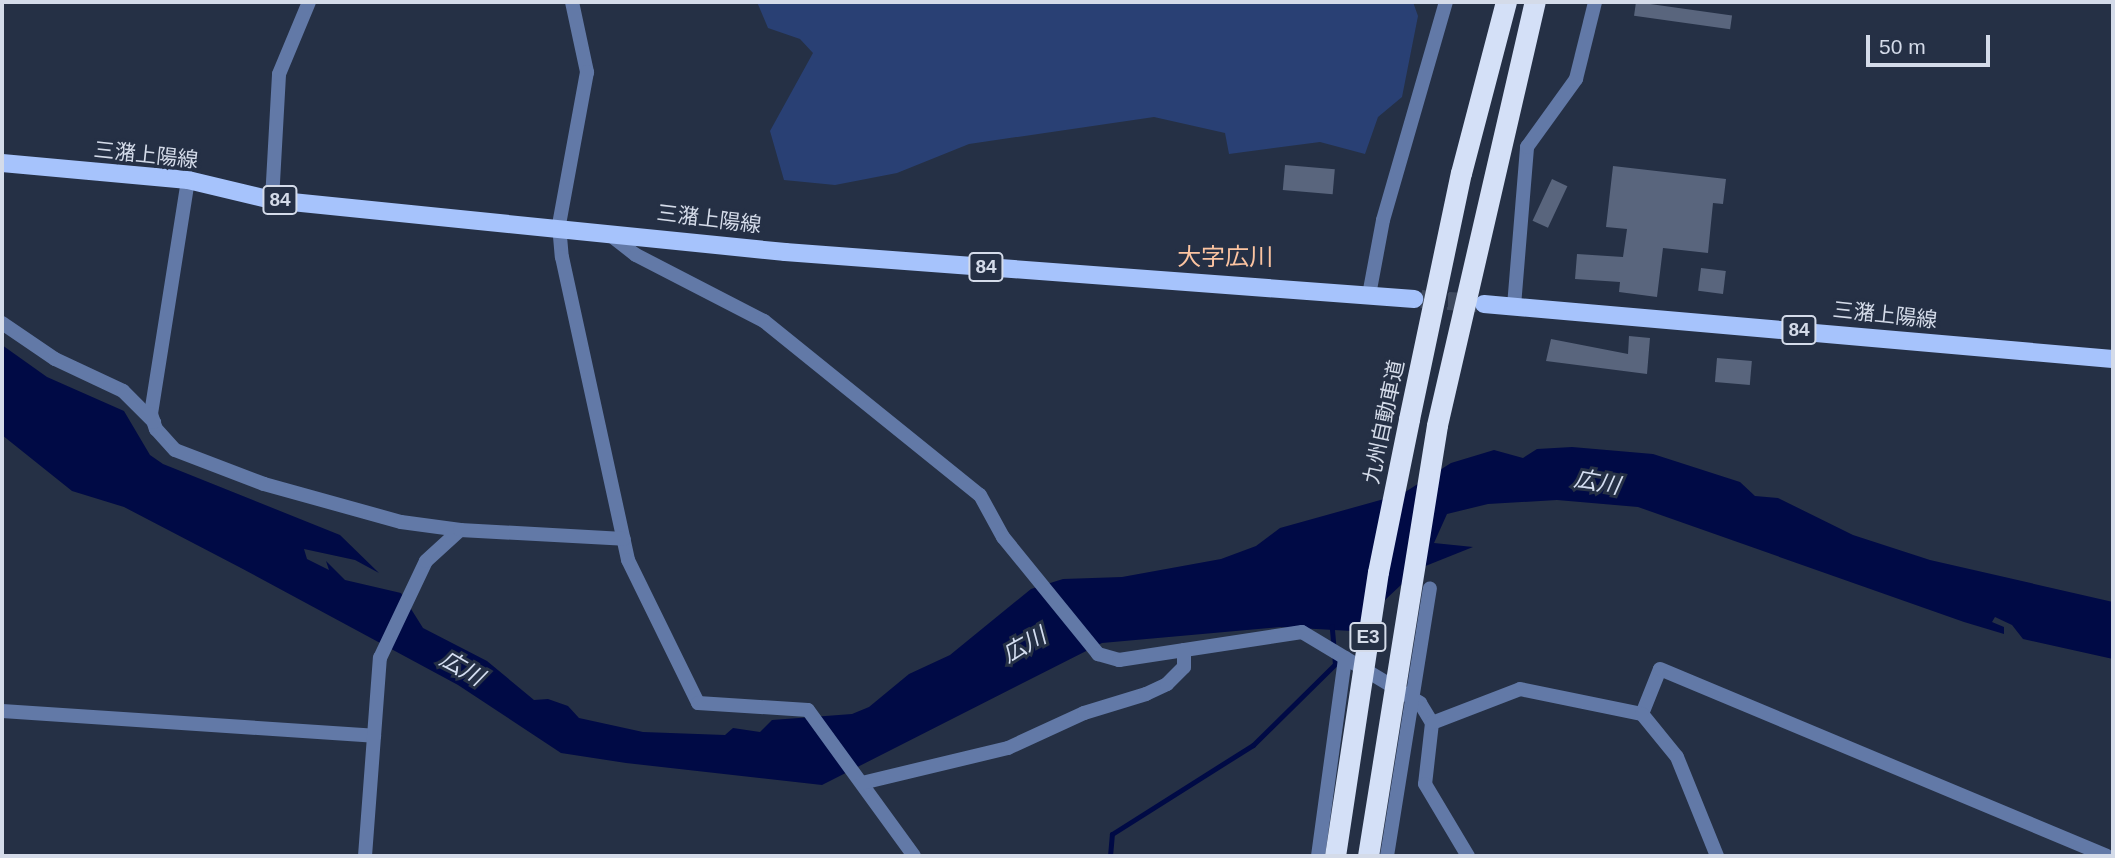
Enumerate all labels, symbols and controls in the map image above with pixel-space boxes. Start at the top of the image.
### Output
scale bar [1870,21,1994,65]
text: 50 m [1879,35,1926,58]
street label: 三潴上陽線 [92,137,200,173]
road number: 84 [261,184,299,216]
street label: 三潴上陽線 [655,200,763,238]
district label: 大字広川 [1177,243,1273,271]
road number: 84 [967,252,1005,282]
street label: 三潴上陽線 [1831,297,1939,333]
road number: 84 [1780,314,1818,346]
street label: 九州自動車道 [1359,358,1409,486]
water label: 広川 [1572,464,1622,500]
water label: 広川 [997,622,1051,668]
road number: E3 [1349,622,1387,652]
water label: 広川 [435,645,489,691]

